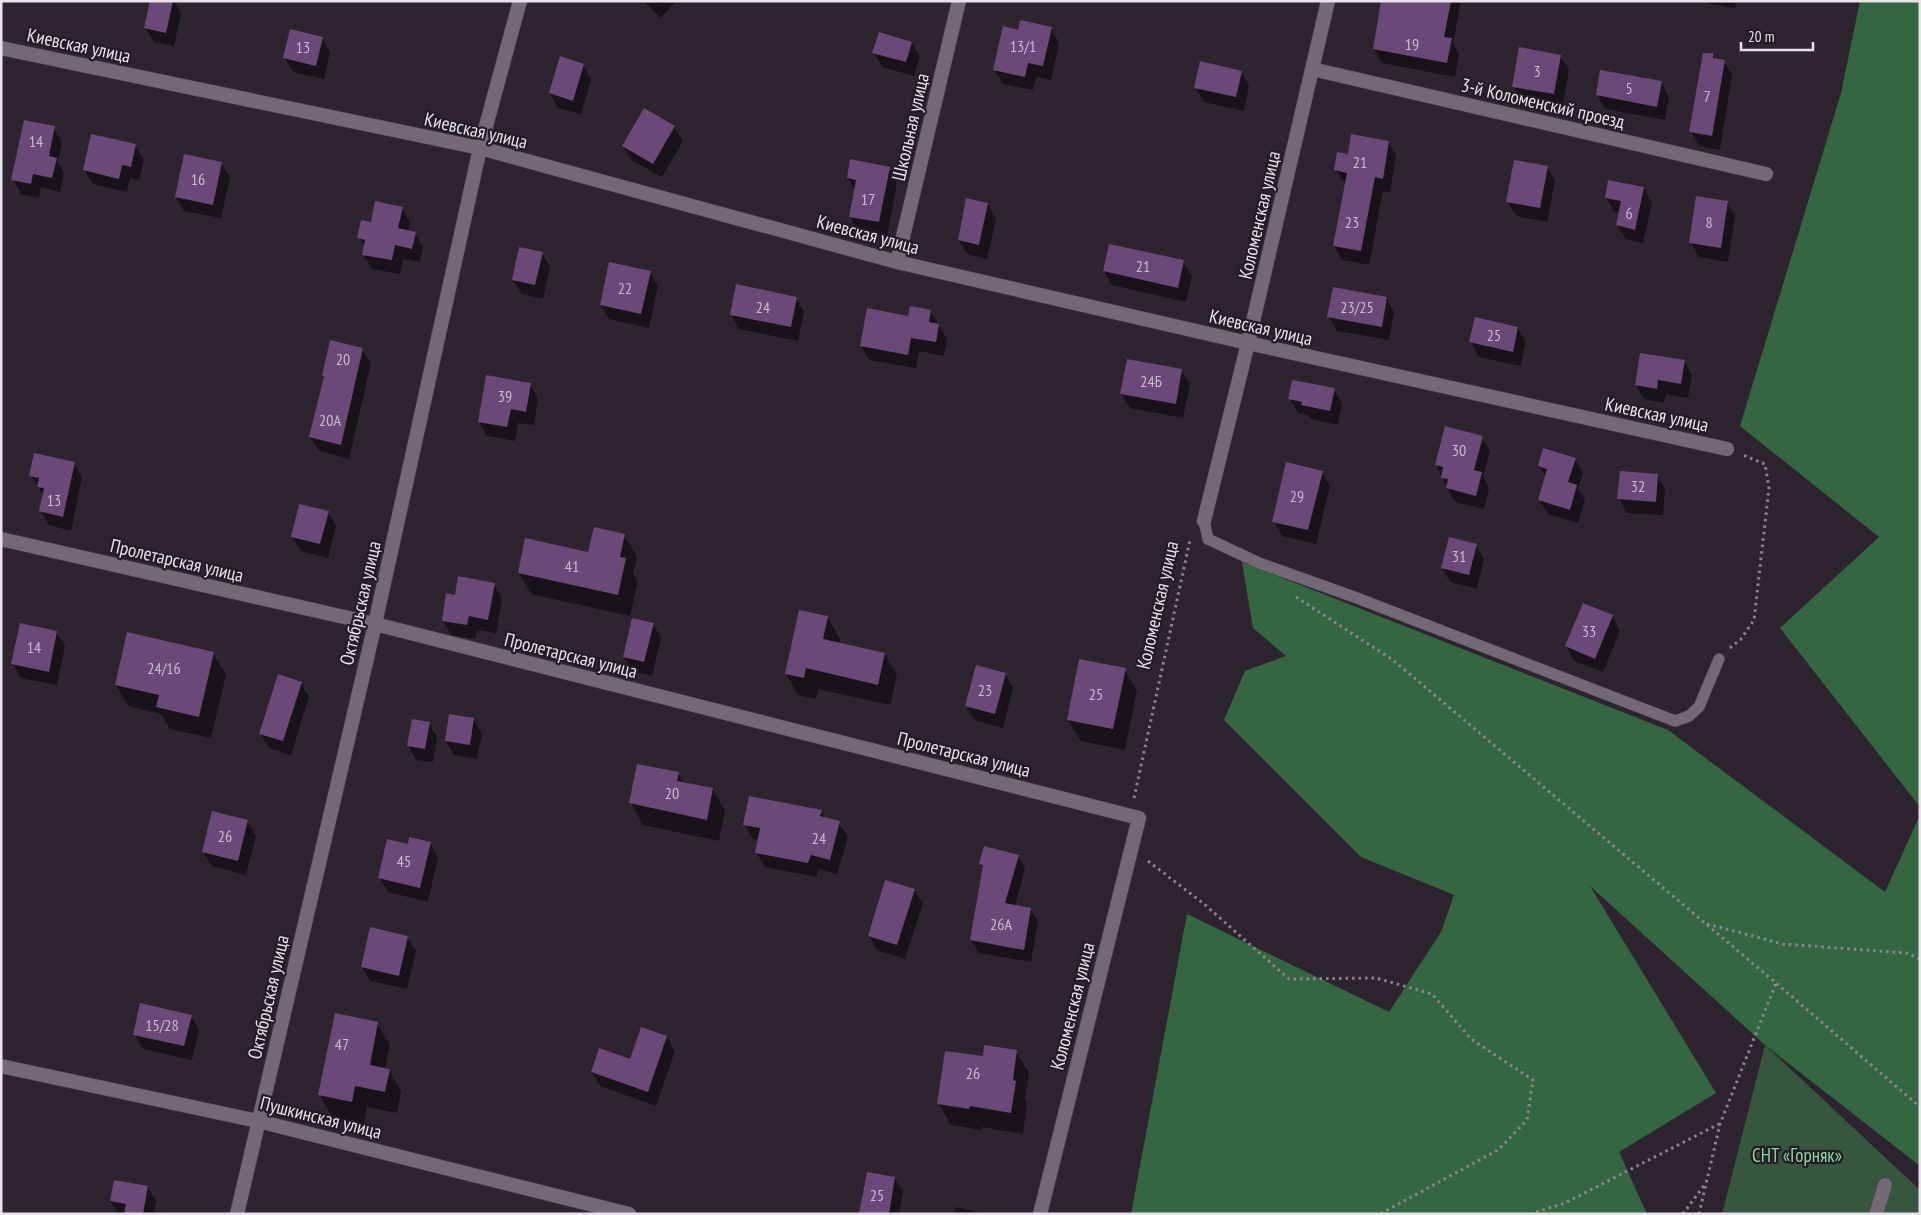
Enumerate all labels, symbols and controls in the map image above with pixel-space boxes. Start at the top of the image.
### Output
scale bar [1741,20,1814,52]
street label: Киевская улица [25,22,133,68]
text: 20 m [1748,27,1774,46]
house number: 19 [1405,34,1419,54]
house number: 13/1 [1010,36,1036,56]
house number: 13 [296,37,310,57]
house number: 3 [1533,61,1541,81]
street label: Школьная улица [886,71,934,183]
street label: 3-й Коломенский проезд [1459,72,1628,134]
house number: 5 [1625,78,1633,98]
house number: 7 [1703,86,1711,106]
street label: Киевская улица [422,106,530,154]
house number: 14 [29,131,43,151]
street label: Коломенская улица [1233,149,1285,281]
house number: 21 [1353,152,1367,172]
house number: 16 [191,169,205,189]
house number: 17 [861,189,875,209]
house number: 6 [1625,203,1633,223]
street label: Киевская улица [814,209,922,259]
house number: 23 [1345,212,1359,232]
house number: 8 [1705,212,1713,232]
house number: 21 [1136,256,1150,276]
house number: 22 [618,278,632,298]
house number: 24 [756,297,770,317]
house number: 23/25 [1340,297,1374,317]
street label: Киевская улица [1207,303,1315,351]
house number: 25 [1487,325,1501,345]
house number: 20 [336,349,350,369]
house number: 24Б [1140,371,1162,391]
house number: 39 [498,386,512,406]
street label: Киевская улица [1603,391,1711,437]
house number: 20А [319,410,341,430]
house number: 30 [1452,440,1466,460]
house number: 32 [1631,476,1645,496]
house number: 29 [1290,486,1304,506]
house number: 13 [47,490,61,510]
street label: Пролетарская улица [108,533,246,587]
street label: Октябрьская улица [334,539,386,667]
street label: Коломенская улица [1131,539,1183,671]
house number: 31 [1452,546,1466,566]
house number: 41 [565,556,579,576]
house number: 33 [1582,621,1596,641]
street label: Пролетарская улица [502,627,640,683]
house number: 14 [27,637,41,657]
house number: 24/16 [147,658,181,678]
house number: 23 [978,680,992,700]
house number: 25 [1089,684,1103,704]
street label: Пролетарская улица [895,726,1033,782]
house number: 20 [665,783,679,803]
house number: 26 [218,826,232,846]
house number: 24 [812,828,826,848]
house number: 45 [397,851,411,871]
house number: 26А [990,914,1012,934]
street label: Октябрьская улица [242,933,294,1061]
street label: Коломенская улица [1045,940,1099,1072]
house number: 15/28 [145,1015,179,1035]
house number: 47 [335,1034,349,1054]
house number: 26 [966,1063,980,1083]
street label: Пушкинская улица [258,1090,384,1144]
park label: СНТ «Горняк» [1752,1143,1842,1167]
house number: 25 [870,1185,884,1205]

